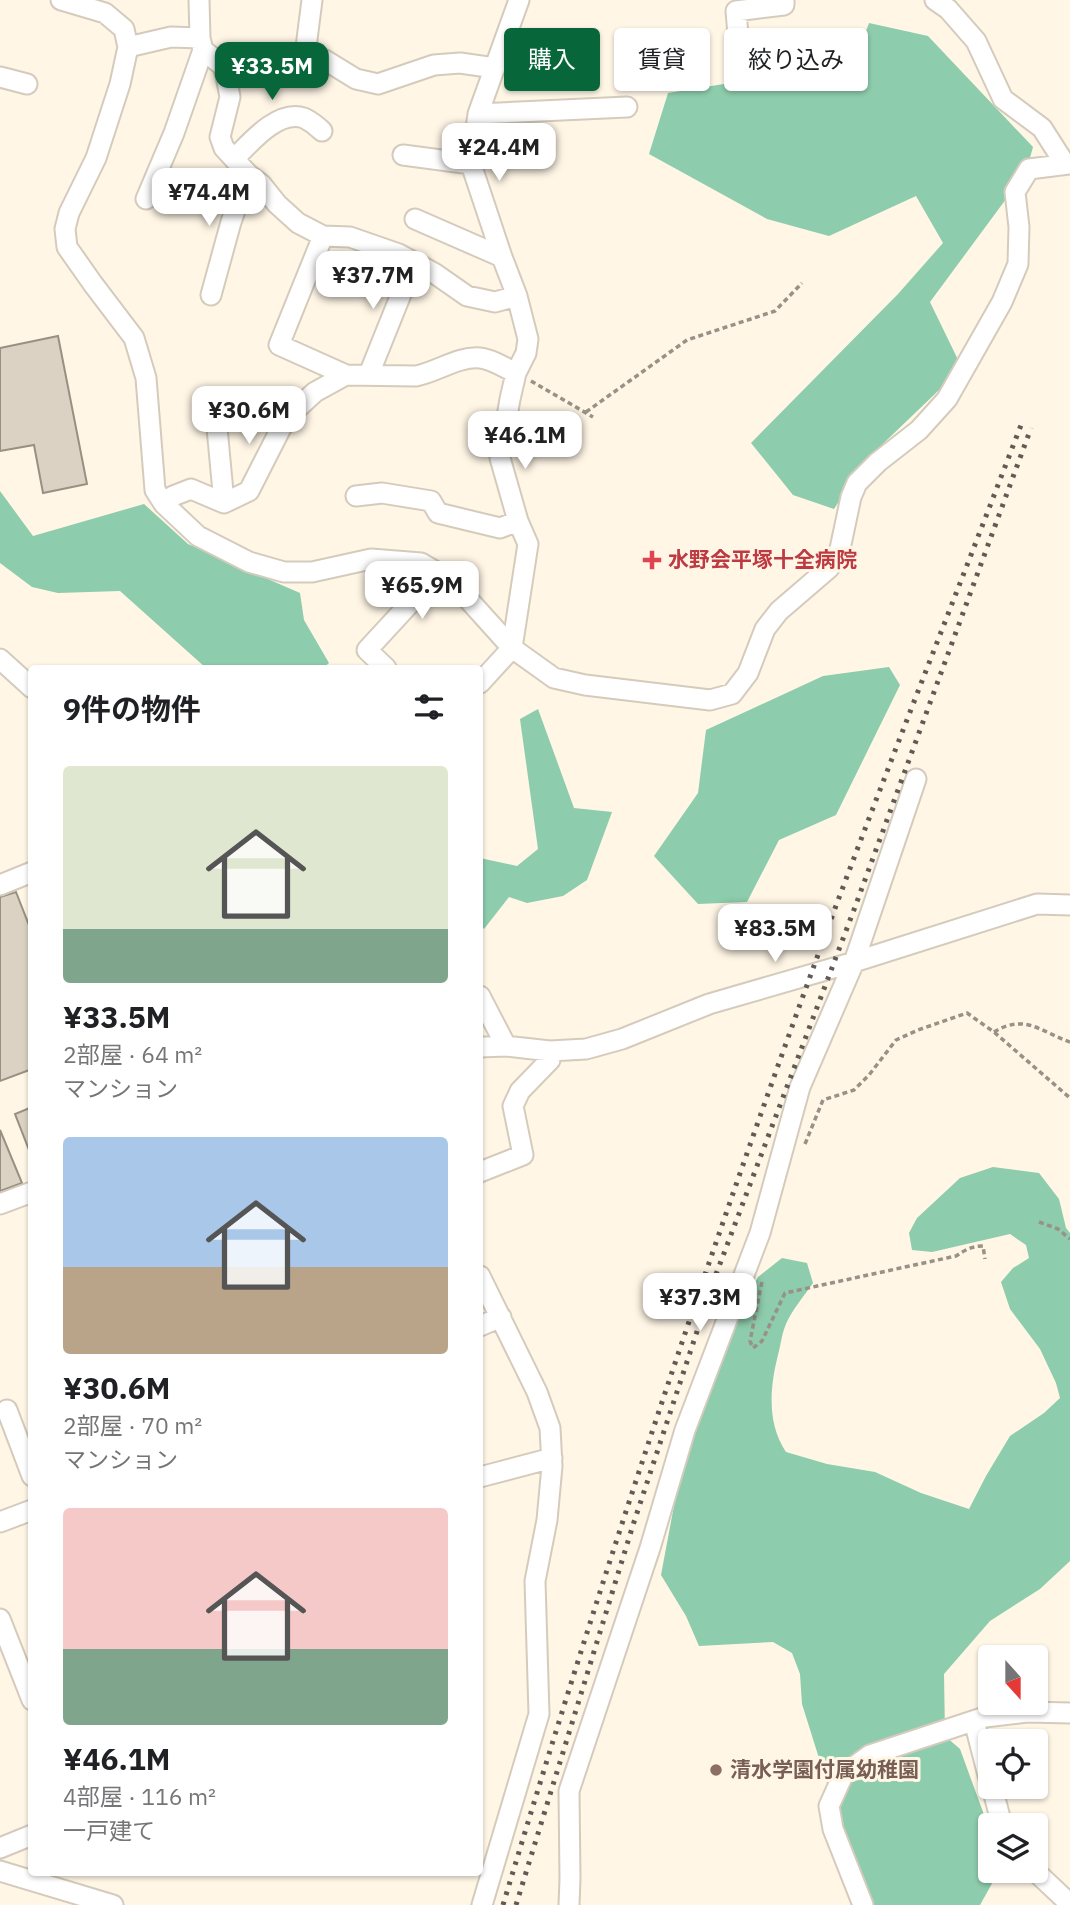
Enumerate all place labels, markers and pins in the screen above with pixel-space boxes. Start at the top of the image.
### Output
pin: ¥33.5M [215,42,329,102]
pin: ¥24.4M [442,124,556,183]
pin: ¥74.4M [152,168,266,228]
pin: ¥37.7M [316,252,430,311]
pin: ¥30.6M [192,386,306,446]
pin: ¥46.1M [468,412,582,471]
place label: 水野会平塚十全病院 [668,545,857,573]
marker: 水野会平塚十全病院 [642,550,662,570]
pin: ¥65.9M [365,562,479,621]
pin: ¥83.5M [718,904,832,964]
pin: ¥37.3M [643,1274,757,1333]
place label: 清水学園付属幼稚園 [730,1755,919,1783]
marker: 清水学園付属幼稚園 [708,1762,724,1778]

